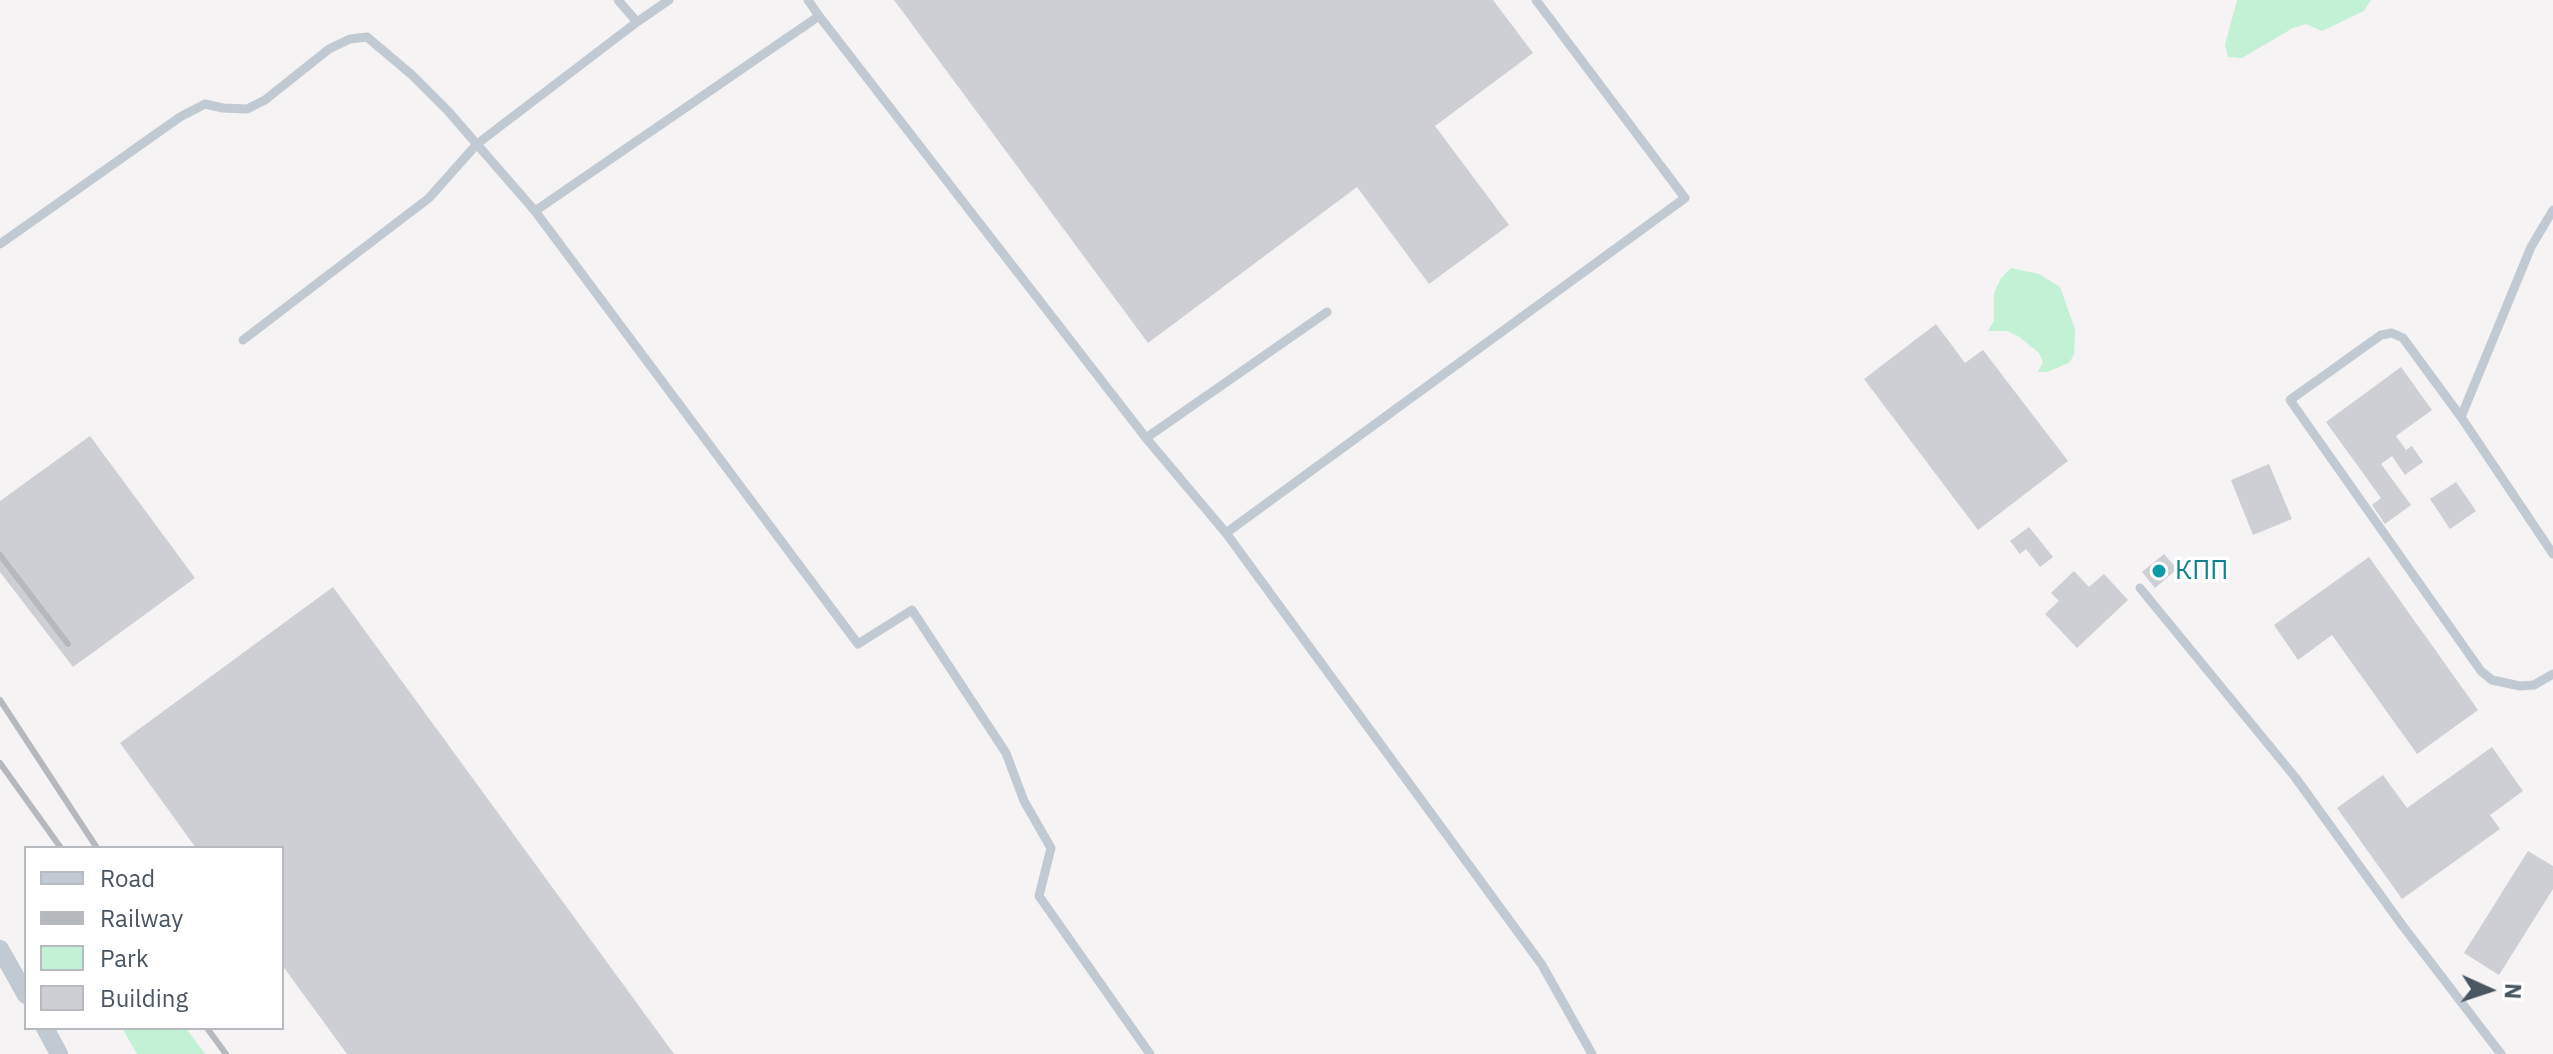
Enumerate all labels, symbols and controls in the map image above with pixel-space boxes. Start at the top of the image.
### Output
place label: КПП [2175,555,2228,587]
marker: КПП [2150,562,2168,580]
legend [24,846,284,1030]
text: Road [100,862,155,894]
text: Railway [100,902,183,934]
text: Park [100,942,149,974]
north arrow [2449,950,2529,1030]
text: Building [100,982,188,1014]
text: N [2499,983,2528,1000]

